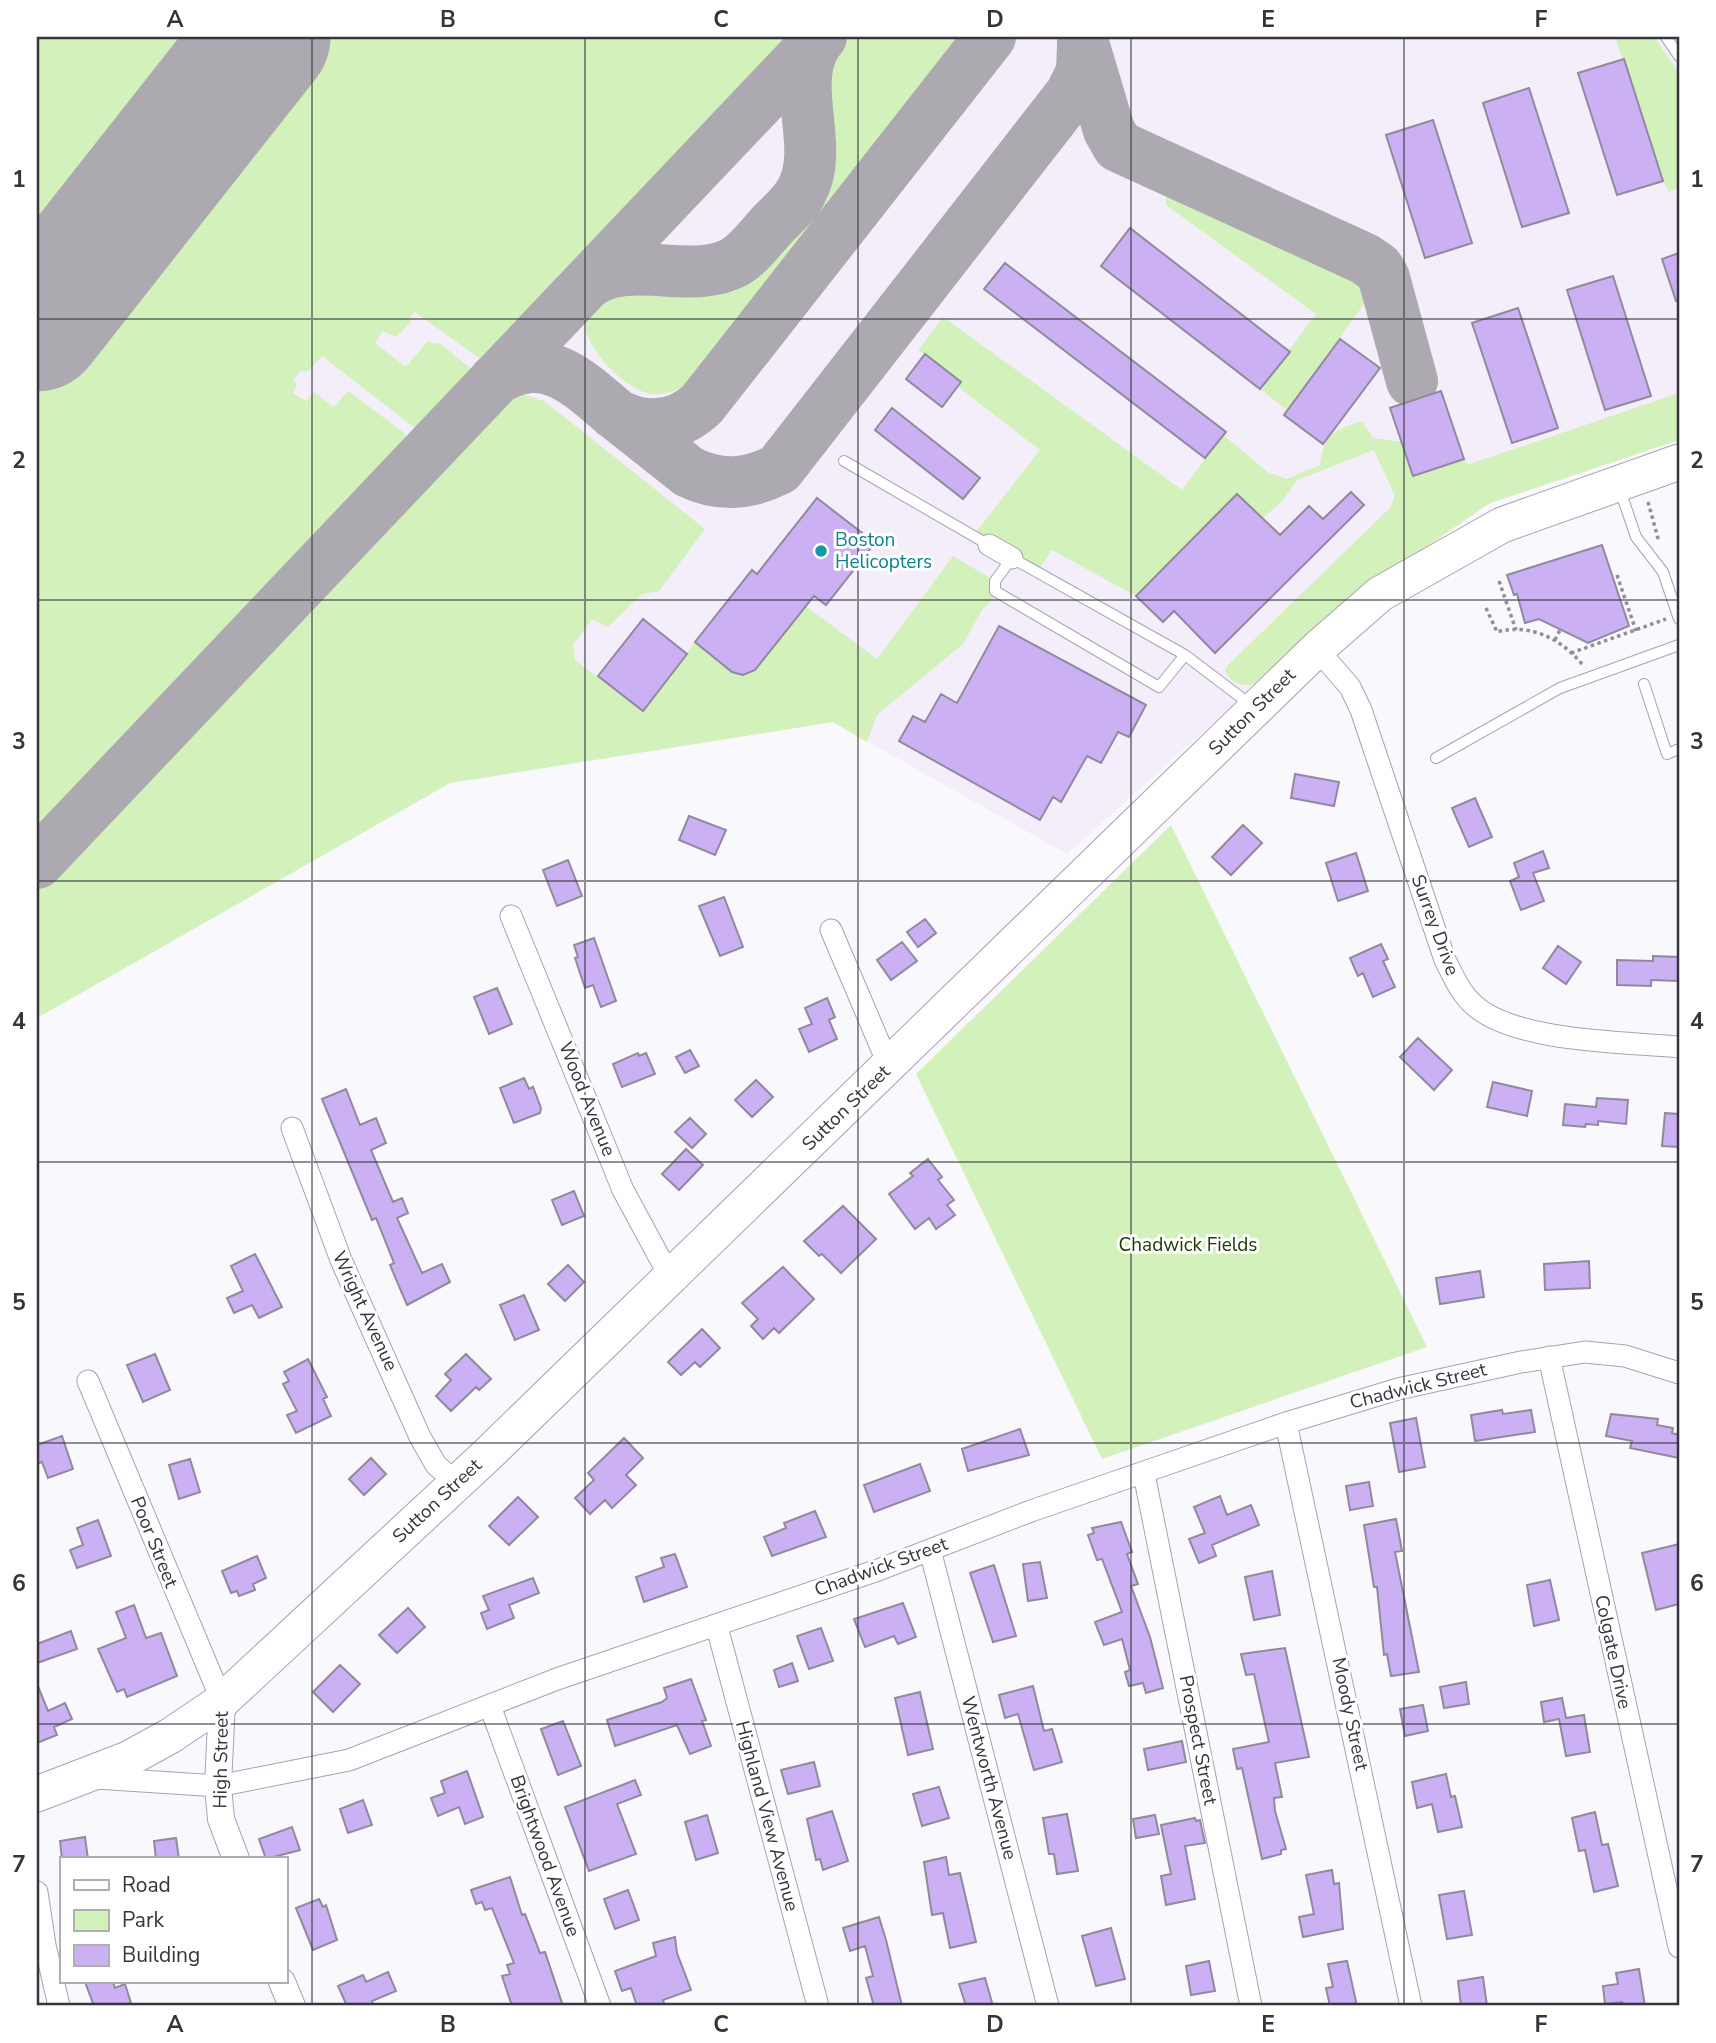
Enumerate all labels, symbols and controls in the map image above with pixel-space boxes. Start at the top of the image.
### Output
text: A [166,4,184,35]
text: B [440,4,456,35]
text: C [713,4,729,35]
text: D [986,4,1004,35]
text: E [1261,4,1275,35]
text: F [1535,4,1548,35]
text: 1 [12,164,26,195]
text: 1 [1690,164,1704,195]
text: 2 [12,445,26,476]
text: 2 [1690,445,1704,476]
place label: Boston Helicopters [835,527,932,575]
marker: Boston Helicopters [813,543,829,559]
street label: Sutton Street [1203,662,1302,761]
text: 3 [12,726,26,757]
text: 3 [1690,726,1704,757]
street label: Surrey Drive [1405,871,1465,979]
text: 4 [12,1006,26,1037]
text: 4 [1690,1006,1704,1037]
street label: Wood Avenue [552,1038,622,1160]
street label: Sutton Street [796,1059,896,1157]
park label: Chadwick Fields [1119,1232,1257,1258]
street label: Wright Avenue [326,1247,404,1375]
text: 5 [12,1287,26,1318]
text: 5 [1690,1287,1704,1318]
street label: Chadwick Street [1347,1356,1489,1416]
street label: Sutton Street [387,1453,488,1549]
street label: Poor Street [124,1493,184,1592]
street label: Chadwick Street [811,1531,952,1603]
text: 6 [12,1568,26,1599]
text: 6 [1690,1568,1704,1599]
street label: Colgate Drive [1588,1593,1638,1711]
street label: Moody Street [1325,1655,1375,1773]
street label: Prospect Street [1173,1673,1223,1807]
street label: Wentworth Avenue [955,1693,1023,1863]
street label: High Street [207,1711,235,1809]
street label: Highland View Avenue [729,1718,805,1914]
street label: Brightwood Avenue [504,1772,586,1940]
text: 7 [12,1849,26,1880]
text: 7 [1690,1849,1704,1880]
legend [60,1857,287,1983]
text: Road [122,1871,171,1899]
text: Park [122,1906,164,1934]
text: Building [122,1941,200,1969]
text: A [166,2009,184,2040]
text: B [440,2009,456,2040]
text: C [713,2009,729,2040]
text: D [986,2009,1004,2040]
text: E [1261,2009,1275,2040]
text: F [1535,2009,1548,2040]

